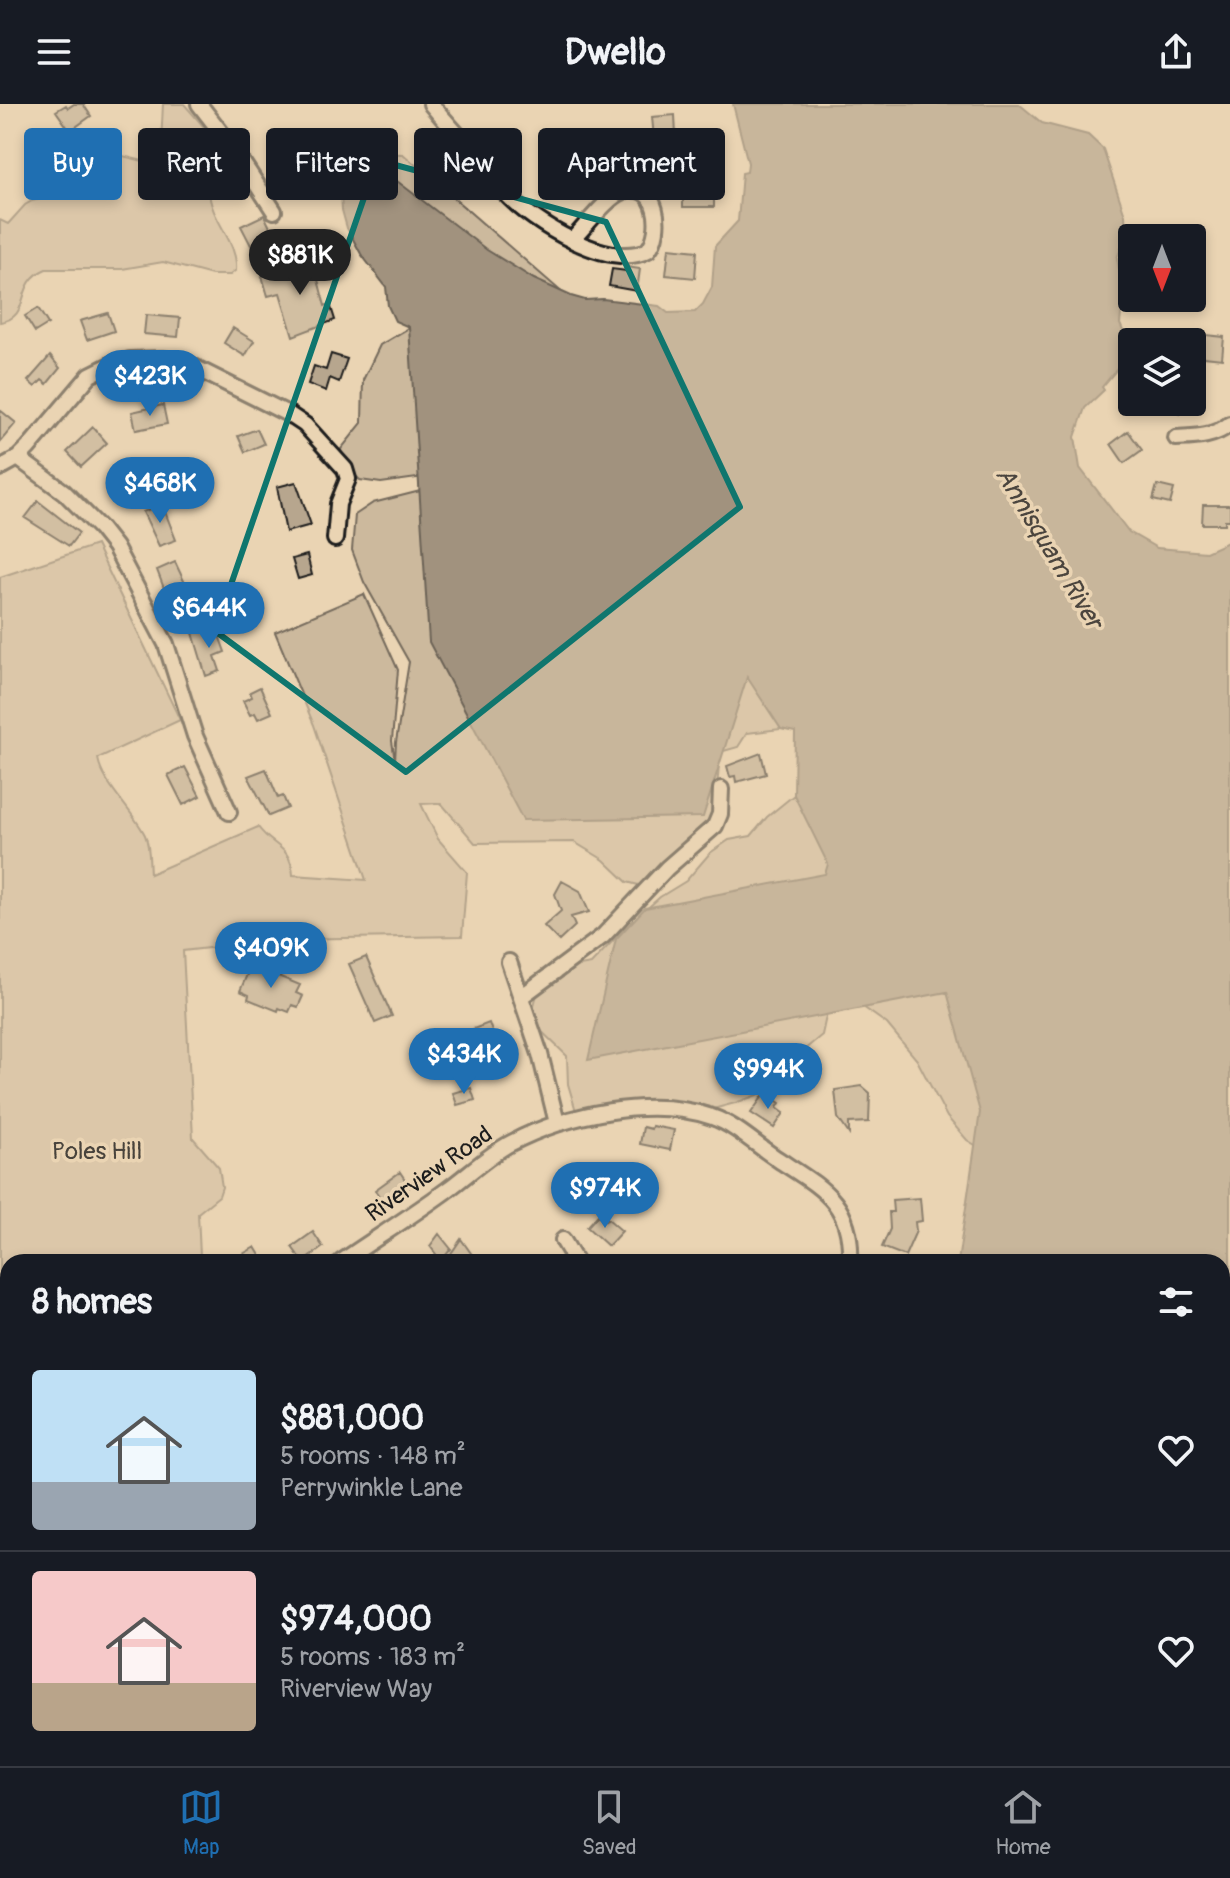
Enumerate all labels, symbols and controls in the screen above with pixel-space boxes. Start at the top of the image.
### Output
icon: menu [32,30,76,74]
text: Dwello [564,30,666,75]
icon: share [1154,30,1198,74]
chip: Buy [24,128,122,200]
chip: Rent [138,128,250,200]
chip: Filters [266,128,398,200]
chip: New [414,128,522,200]
chip: Apartment [538,128,725,200]
north arrow [1118,224,1206,312]
map controls [1118,224,1206,416]
pin: $881K [244,229,356,297]
text: $881K [267,239,333,271]
button: layers [1118,328,1206,416]
pin: $423K [94,350,206,418]
text: $423K [113,360,187,392]
pin: $468K [104,457,216,525]
water label: Annisquam River [988,461,1112,638]
text: $468K [123,467,197,499]
pin: $644K [153,582,265,650]
text: $644K [171,592,247,624]
pin: $409K [215,922,327,990]
text: $409K [233,932,309,964]
pin: $434K [408,1028,520,1096]
text: $434K [427,1038,501,1070]
pin: $994K [712,1043,824,1111]
text: $994K [732,1053,804,1085]
street label: Riverview Road [360,1120,498,1228]
park label: Poles Hill [52,1137,142,1166]
pin: $974K [549,1162,661,1230]
text: $974K [569,1172,641,1204]
icon: filters [1154,1280,1198,1324]
text: 8 homes [32,1281,152,1324]
text: $881,000 [280,1397,424,1440]
icon: home [96,1402,192,1498]
icon: heart [1154,1428,1198,1472]
text: 5 rooms · 148 m² [280,1440,466,1472]
text: Perrywinkle Lane [280,1472,462,1504]
text: $974,000 [280,1598,432,1641]
icon: home [96,1603,192,1699]
icon: heart [1154,1629,1198,1673]
text: 5 rooms · 183 m² [280,1641,465,1673]
text: Riverview Way [280,1673,432,1705]
tab: Map [179,1785,223,1861]
tab: Saved [582,1785,637,1861]
tab: Home [995,1785,1051,1861]

